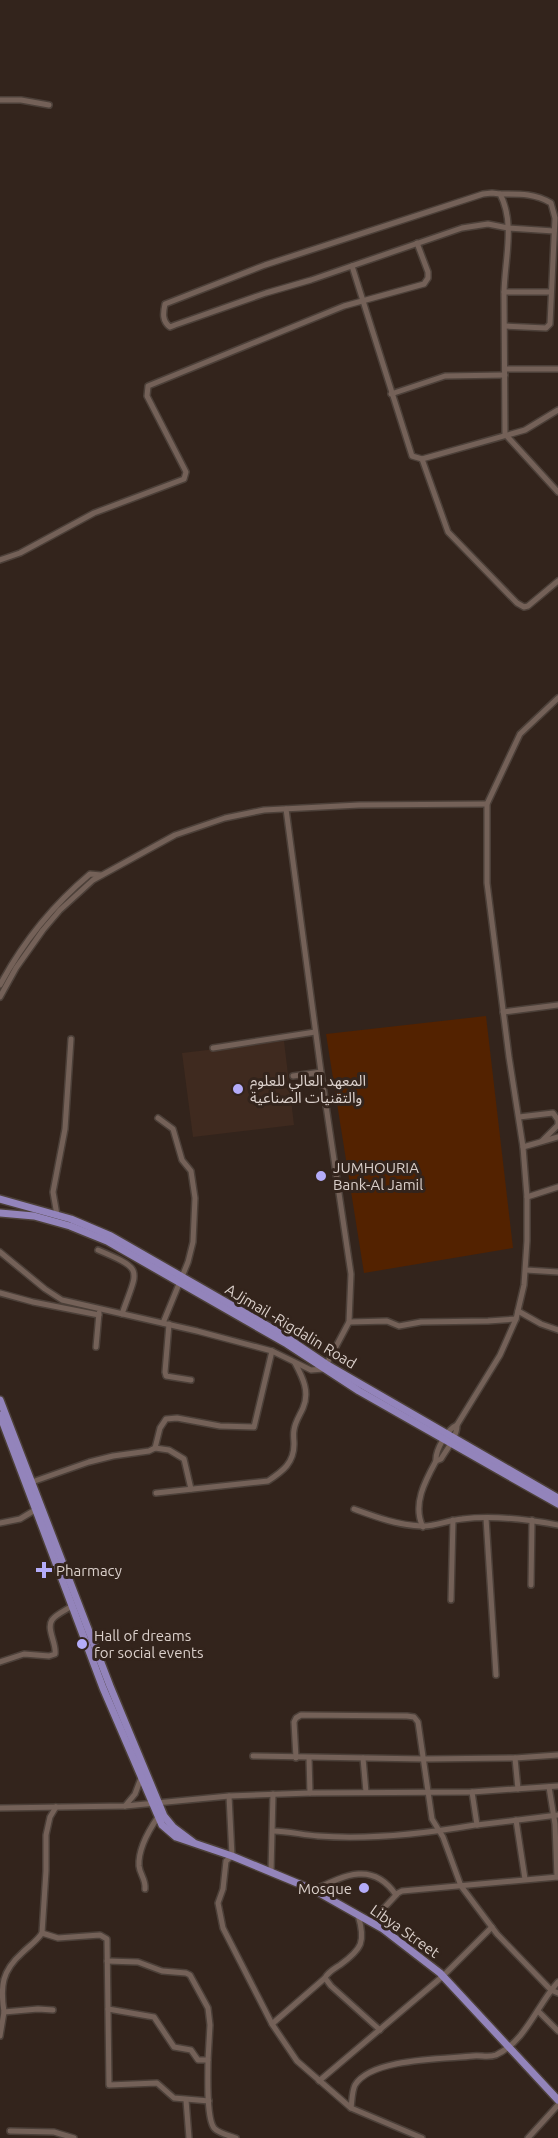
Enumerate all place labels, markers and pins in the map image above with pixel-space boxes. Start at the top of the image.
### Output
place label: المعهد العالي للعلوم والتقنيات الصناعية [250,1072,366,1107]
marker: المعهد العالي للعلوم والتقنيات الصناعية [231,1082,245,1096]
place label: JUMHOURIA Bank-Al Jamil [333,1159,423,1193]
marker: JUMHOURIA Bank-Al Jamil [314,1169,328,1183]
place label: Pharmacy [56,1562,122,1579]
marker: Pharmacy [37,1563,51,1577]
place label: Hall of dreams for social events [94,1627,203,1661]
marker: Hall of dreams for social events [75,1637,89,1651]
place label: Mosque [298,1880,352,1897]
marker: Mosque [357,1881,371,1895]

